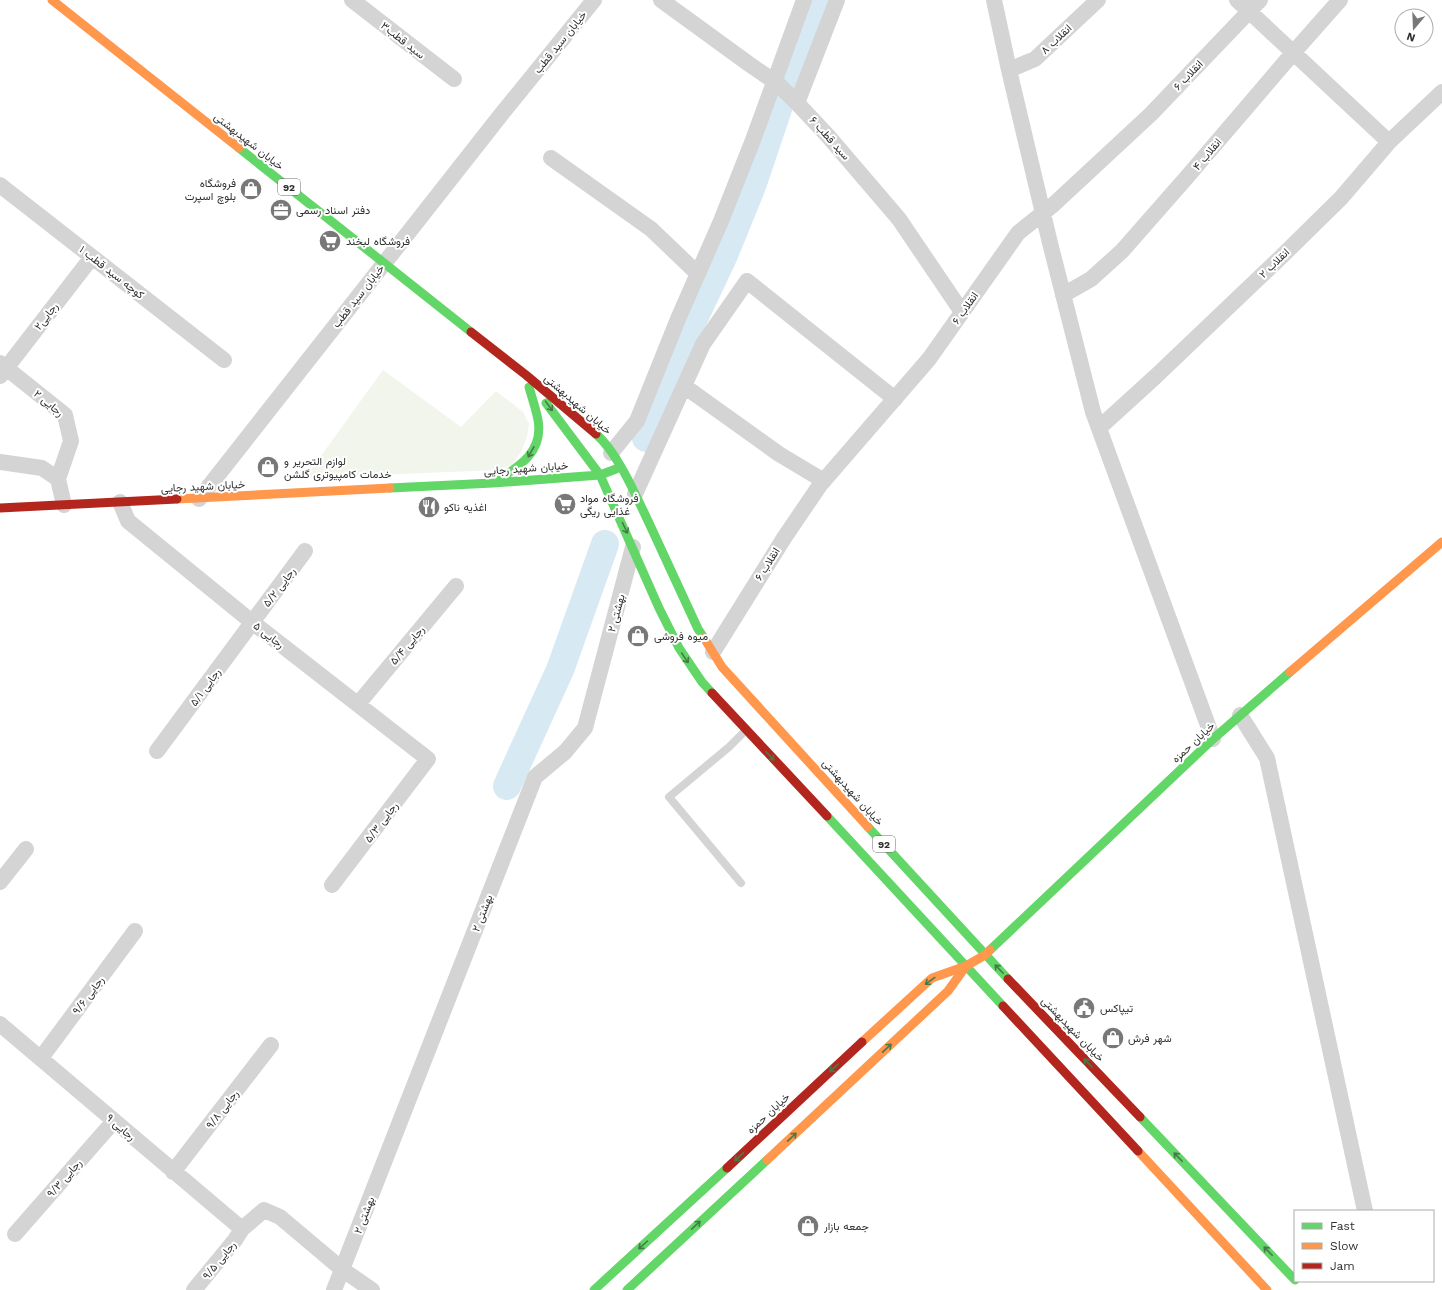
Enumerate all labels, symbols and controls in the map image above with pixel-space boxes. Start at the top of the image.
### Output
street label: خیابان سید قطب [531,8,590,76]
north arrow [1394,8,1434,48]
street label: سید قطب۳ [378,19,428,62]
street label: انقلاب ۸ [1038,22,1075,57]
text: N [1405,30,1417,44]
street label: انقلاب ۶ [1171,58,1206,93]
street label: خیابان شهیدبهشتی [211,110,286,173]
street label: سید قطب ۶ [807,114,853,163]
street label: انقلاب ۴ [1190,136,1224,173]
shop icon: فروشگاه بلوچ اسپرت [238,176,264,202]
place label: فروشگاه بلوچ اسپرت [185,177,236,204]
road number: 92 [278,179,300,195]
office icon: دفتر اسناد رسمی [268,197,294,223]
place label: دفتر اسناد رسمی [296,204,370,217]
supermarket icon: فروشگاه لبخند [317,228,343,254]
place label: فروشگاه لبخند [346,235,410,248]
street label: کوچه سید قطب ۱ [76,243,147,303]
street label: انقلاب ۲ [1257,246,1292,281]
street label: خیابان سید قطب [330,262,387,330]
street label: انقلاب ۶ [950,290,981,327]
street label: رجایی۲ [32,300,61,333]
street label: خیابان شهیدبهشتی [541,372,614,437]
street label: رجایی ۲ [31,387,66,420]
one-way arrow [545,400,553,411]
one-way arrow [526,446,534,458]
shop icon: لوازم التحریر و خدمات کامپیوتری گلشن [255,454,281,480]
place label: لوازم التحریر و خدمات کامپیوتری گلشن [284,455,392,482]
street label: خیابان شهید رجایی [483,459,569,478]
street label: خیابان شهید رجایی [160,478,246,495]
supermarket icon: فروشگاه مواد غذایی ریگی [552,491,578,517]
place label: فروشگاه مواد غذایی ریگی [580,492,639,518]
restaurant icon: اغذیه ناکو [416,494,442,520]
place label: اغذیه ناکو [444,501,487,514]
one-way arrow [622,521,629,533]
street label: انقلاب ۶ [752,545,783,583]
street label: رجایی ۵/۲ [260,565,299,610]
street label: بهشتی ۲ [605,593,628,633]
street label: رجایی ۵ [251,619,287,652]
street label: رجایی ۵/۴ [387,623,427,667]
shop icon: میوه فروشی [625,623,651,649]
place label: میوه فروشی [654,630,708,643]
one-way arrow [682,652,690,664]
street label: رجایی ۵/۱ [187,666,224,709]
street label: خیابان حمزه [1169,719,1217,765]
one-way arrow [765,751,775,761]
street label: خیابان شهیدبهشتی [819,757,886,828]
street label: رجایی ۵/۳ [362,799,401,845]
road number: 92 [873,836,895,852]
street label: بهشتی ۲ [469,893,495,934]
one-way arrow [994,964,1003,974]
street label: رجایی ۹/۶ [70,973,107,1017]
one-way arrow [925,977,936,985]
street label: خیابان شهیدبهشتی [1039,994,1107,1064]
public building icon: تیپاکس [1071,995,1097,1021]
place label: تیپاکس [1100,1002,1134,1016]
shop icon: شهر فرش [1100,1025,1126,1051]
place label: شهر فرش [1128,1032,1172,1045]
one-way arrow [882,1043,892,1053]
one-way arrow [1084,1058,1093,1068]
one-way arrow [829,1063,839,1073]
street label: رجایی ۹/۸ [203,1087,242,1131]
street label: خیابان حمزه [744,1090,792,1136]
street label: رجایی ۹ [103,1111,138,1144]
one-way arrow [786,1132,797,1141]
one-way arrow [734,1152,744,1162]
one-way arrow [1173,1152,1183,1162]
street label: رجایی ۹/۳ [44,1156,85,1200]
street label: بهشتی ۲ [351,1195,377,1236]
legend [1294,1210,1434,1282]
shop icon: جمعه بازار [795,1213,821,1239]
text: Fast [1330,1219,1355,1233]
place label: جمعه بازار [823,1220,869,1233]
one-way arrow [691,1221,701,1230]
street label: رجایی ۹/۵ [200,1238,239,1282]
text: Slow [1330,1239,1358,1253]
one-way arrow [639,1240,649,1249]
one-way arrow [1263,1246,1273,1256]
text: Jam [1330,1259,1355,1273]

